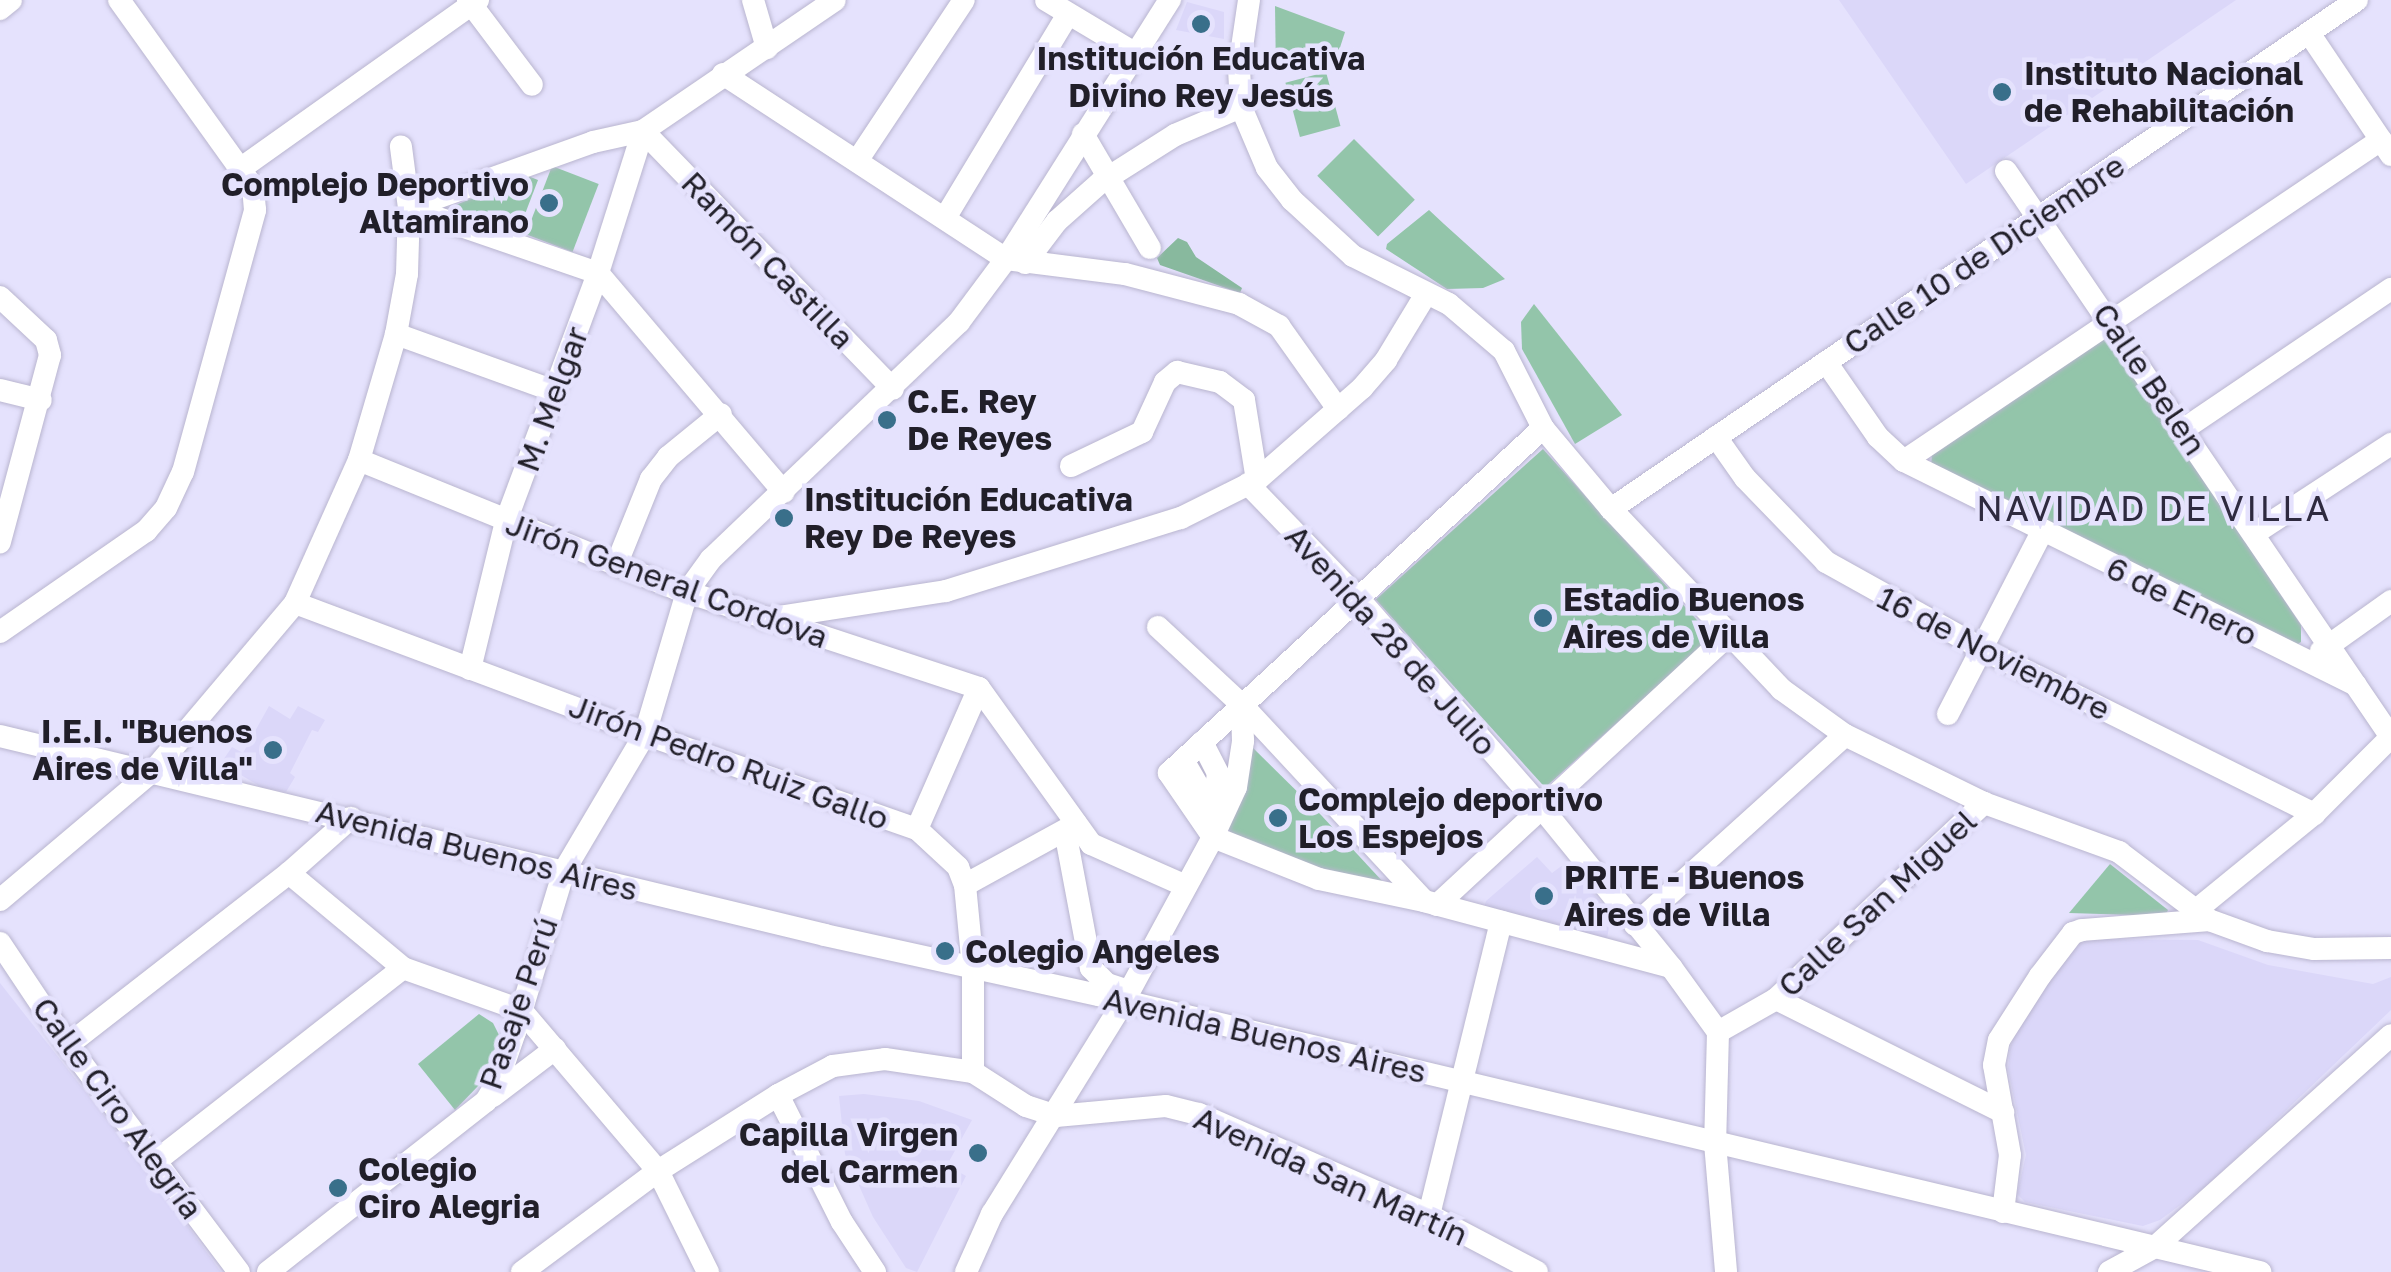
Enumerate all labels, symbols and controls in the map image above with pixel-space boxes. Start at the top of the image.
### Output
marker: Institución Educativa Divino Rey Jesús [1190,13,1212,35]
place label: Institución Educativa Divino Rey Jesús [1037,40,1365,115]
place label: Instituto Nacional de Rehabilitación [2024,55,2303,130]
marker: Instituto Nacional de Rehabilitación [1989,79,2015,105]
street label: Calle 10 de Diciembre [1836,146,2132,362]
street label: Ramón Castilla [674,163,862,357]
place label: Complejo Deportivo Altamirano [221,166,529,241]
marker: Complejo Deportivo Altamirano [538,192,560,214]
street label: Calle Belen [2085,296,2215,462]
street label: M. Melgar [508,321,596,477]
place label: C.E. Rey De Reyes [907,383,1052,458]
marker: C.E. Rey De Reyes [876,409,898,431]
place label: Institución Educativa Rey De Reyes [804,481,1133,556]
district label: NAVIDAD DE VILLA [1976,487,2332,529]
street label: Jirón General Cordova [501,504,833,656]
marker: Institución Educativa Rey De Reyes [773,507,795,529]
street label: Avenida 28 de Julio [1277,517,1505,763]
street label: 6 de Enero [2100,548,2264,654]
street label: 16 de Noviembre [1871,578,2117,728]
place label: Estadio Buenos Aires de Villa [1563,581,1805,656]
marker: Estadio Buenos Aires de Villa [1532,607,1554,629]
street label: Jirón Pedro Ruiz Gallo [564,686,894,838]
place label: I.E.I. "Buenos Aires de Villa" [32,713,253,788]
marker: I.E.I. "Buenos Aires de Villa" [262,739,284,761]
place label: Complejo deportivo Los Espejos [1298,781,1603,856]
street label: Avenida Buenos Aires [312,791,642,909]
street label: Calle San Miguel [1770,801,1984,1005]
marker: Complejo deportivo Los Espejos [1267,807,1289,829]
place label: PRITE - Buenos Aires de Villa [1564,859,1804,934]
marker: PRITE - Buenos Aires de Villa [1533,885,1555,907]
street label: Pasaje Perú [471,912,565,1094]
place label: Colegio Angeles [965,932,1220,970]
marker: Colegio Angeles [934,940,956,962]
street label: Avenida Buenos Aires [1100,979,1430,1091]
street label: Calle Ciro Alegría [25,990,211,1226]
street label: Avenida San Martín [1188,1098,1474,1254]
place label: Capilla Virgen del Carmen [739,1116,958,1191]
marker: Capilla Virgen del Carmen [967,1142,989,1164]
place label: Colegio Ciro Alegria [358,1151,540,1226]
marker: Colegio Ciro Alegria [327,1177,349,1199]

